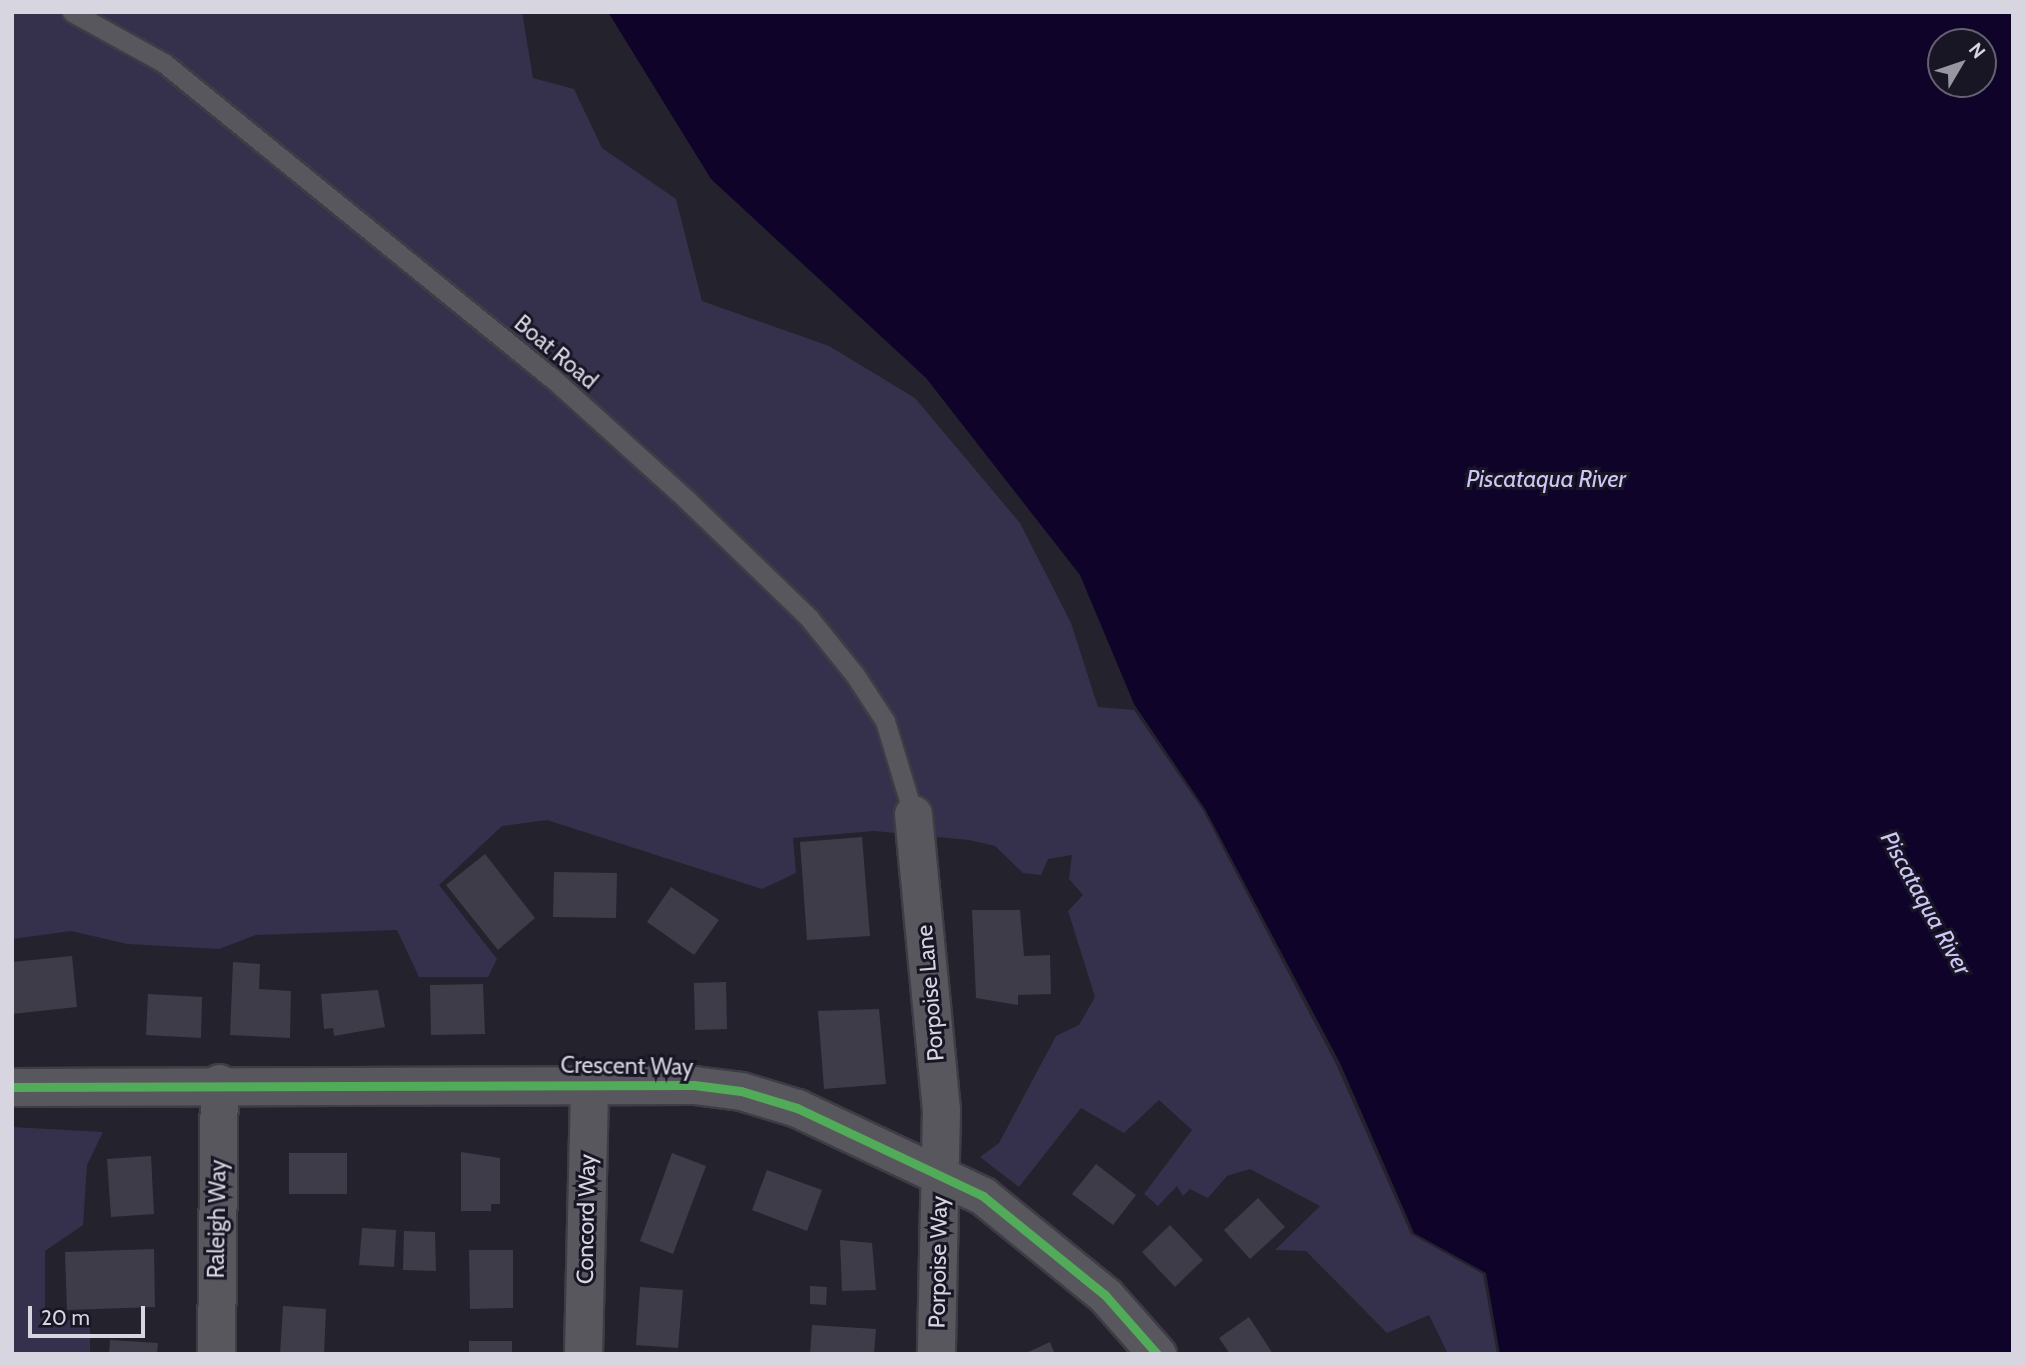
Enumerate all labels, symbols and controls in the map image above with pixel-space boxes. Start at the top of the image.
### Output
north arrow [1927,28,1997,98]
text: N [1964,38,1990,63]
street label: Boat Road [509,309,603,395]
water label: Piscataqua River [1466,465,1626,493]
water label: Piscataqua River [1875,826,1977,980]
street label: Porpoise Lane [910,924,950,1062]
street label: Crescent Way [560,1051,694,1081]
street label: Concord Way [571,1154,601,1284]
street label: Raleigh Way [202,1159,232,1279]
street label: Porpoise Way [923,1195,953,1329]
scale bar [32,1292,149,1336]
text: 20 m [41,1305,90,1330]

